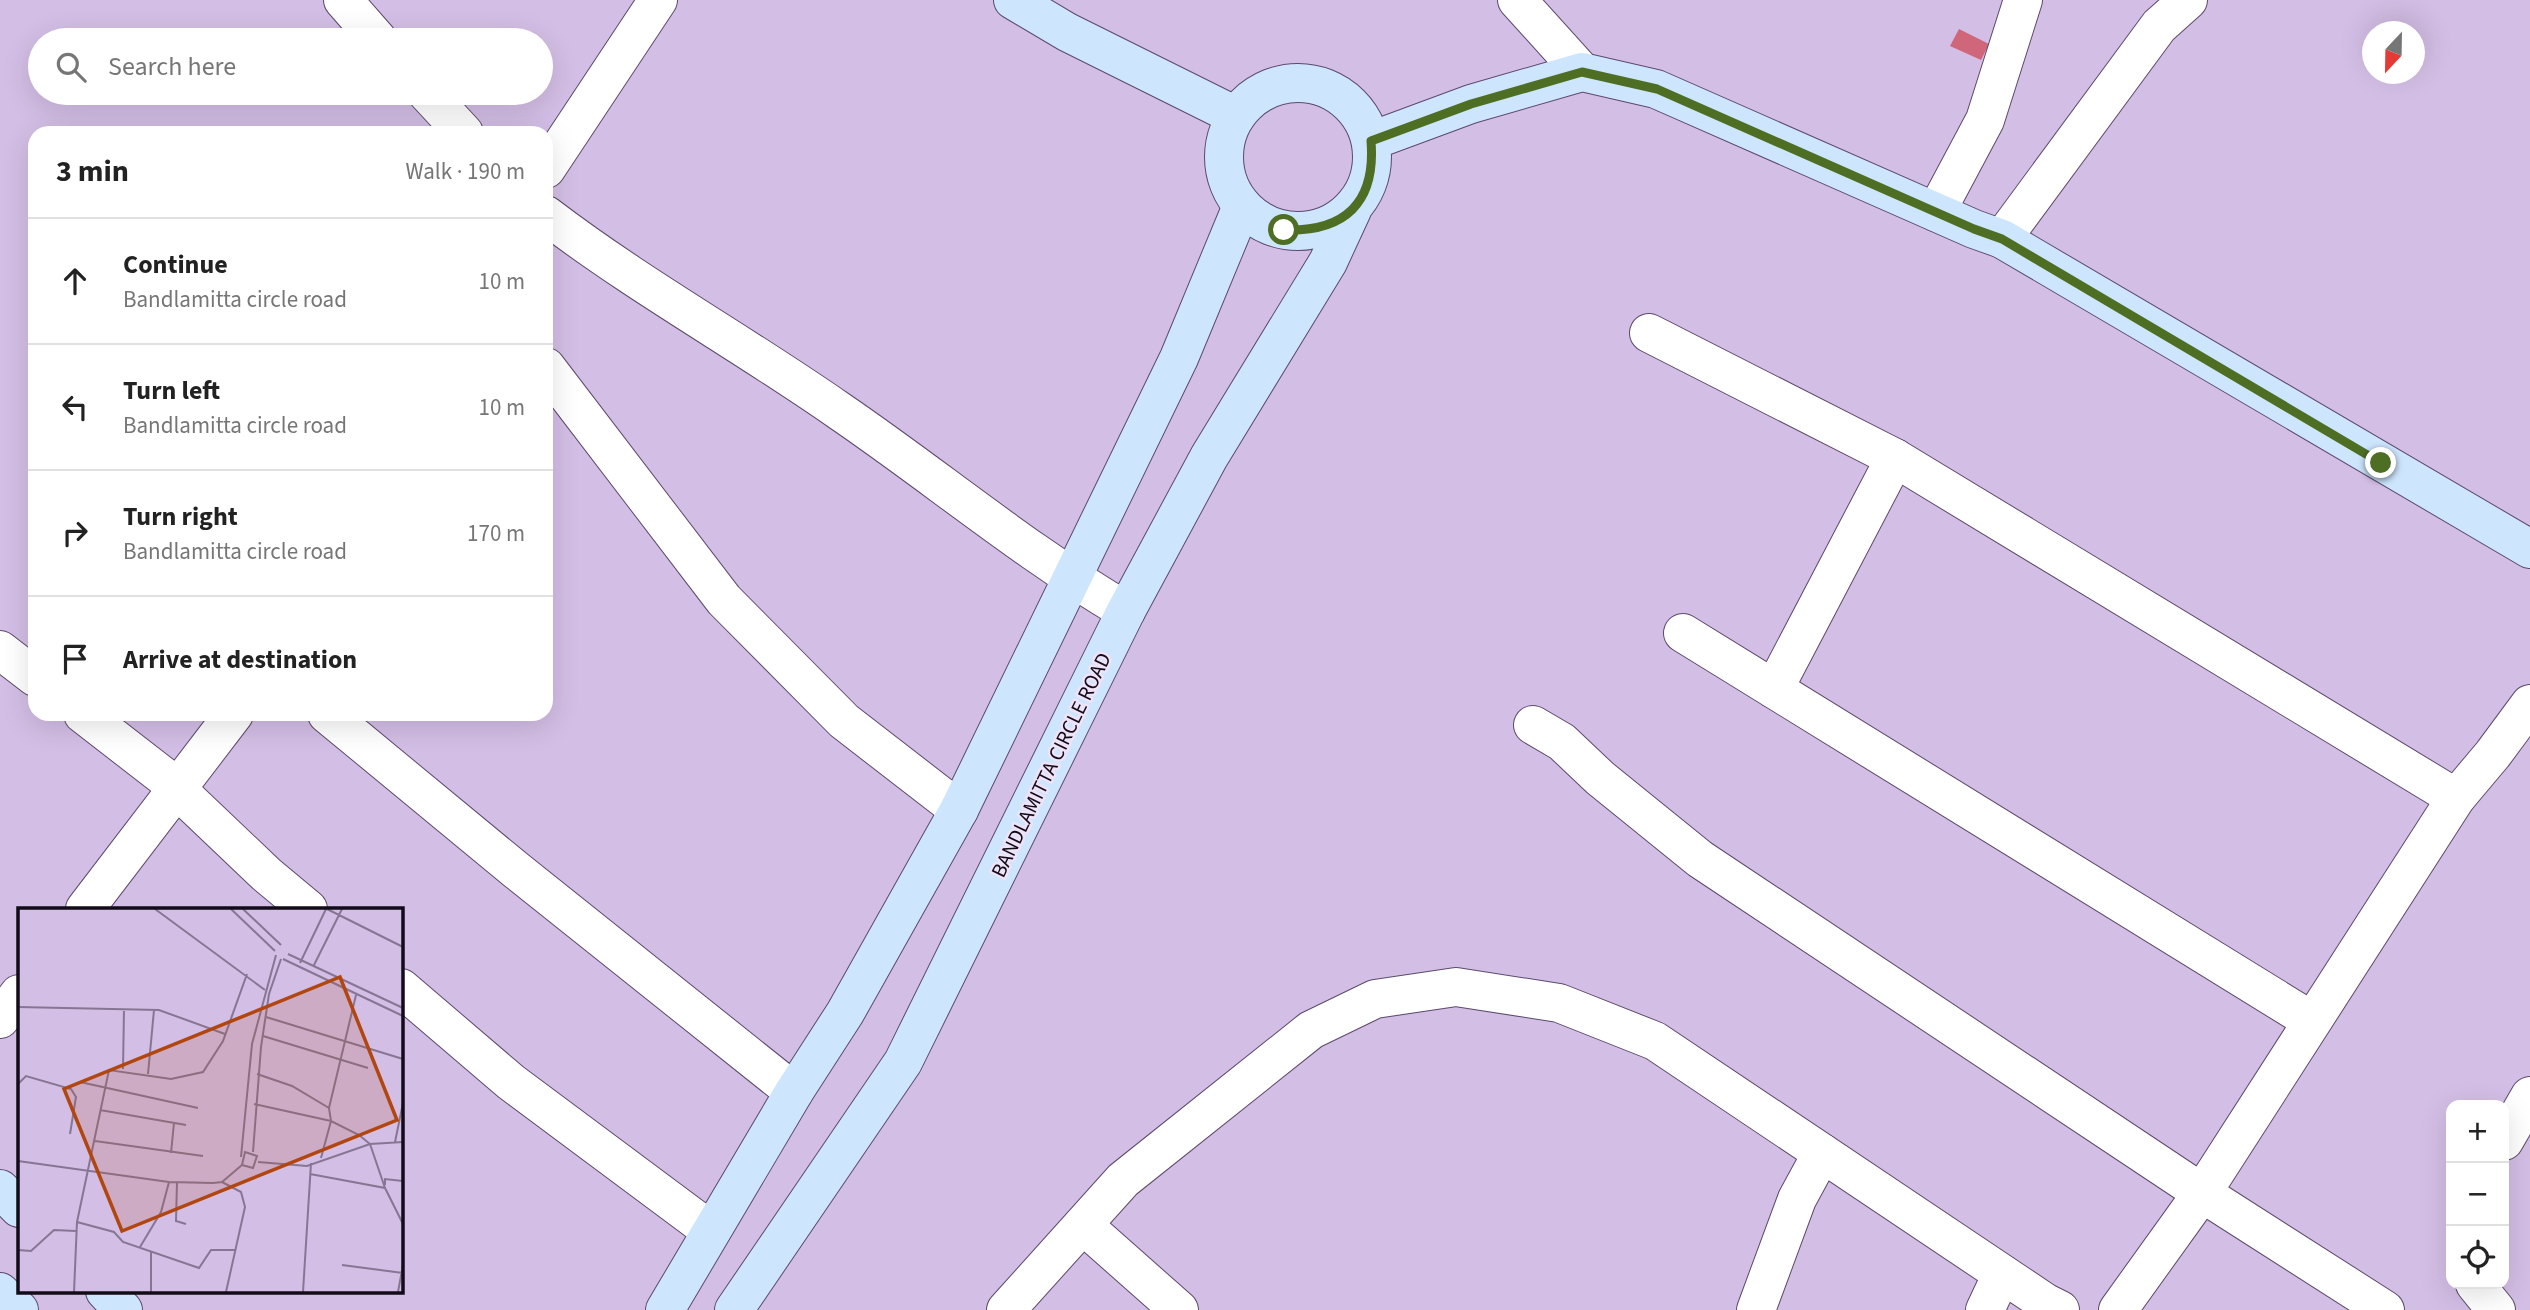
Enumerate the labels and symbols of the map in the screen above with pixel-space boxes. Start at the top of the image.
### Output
north arrow [2362,21,2425,84]
route start [1268,214,1299,245]
route end [2365,447,2396,478]
street label: BANDLAMITTA CIRCLE ROAD [983,647,1119,883]
inset map [18,908,402,1292]

